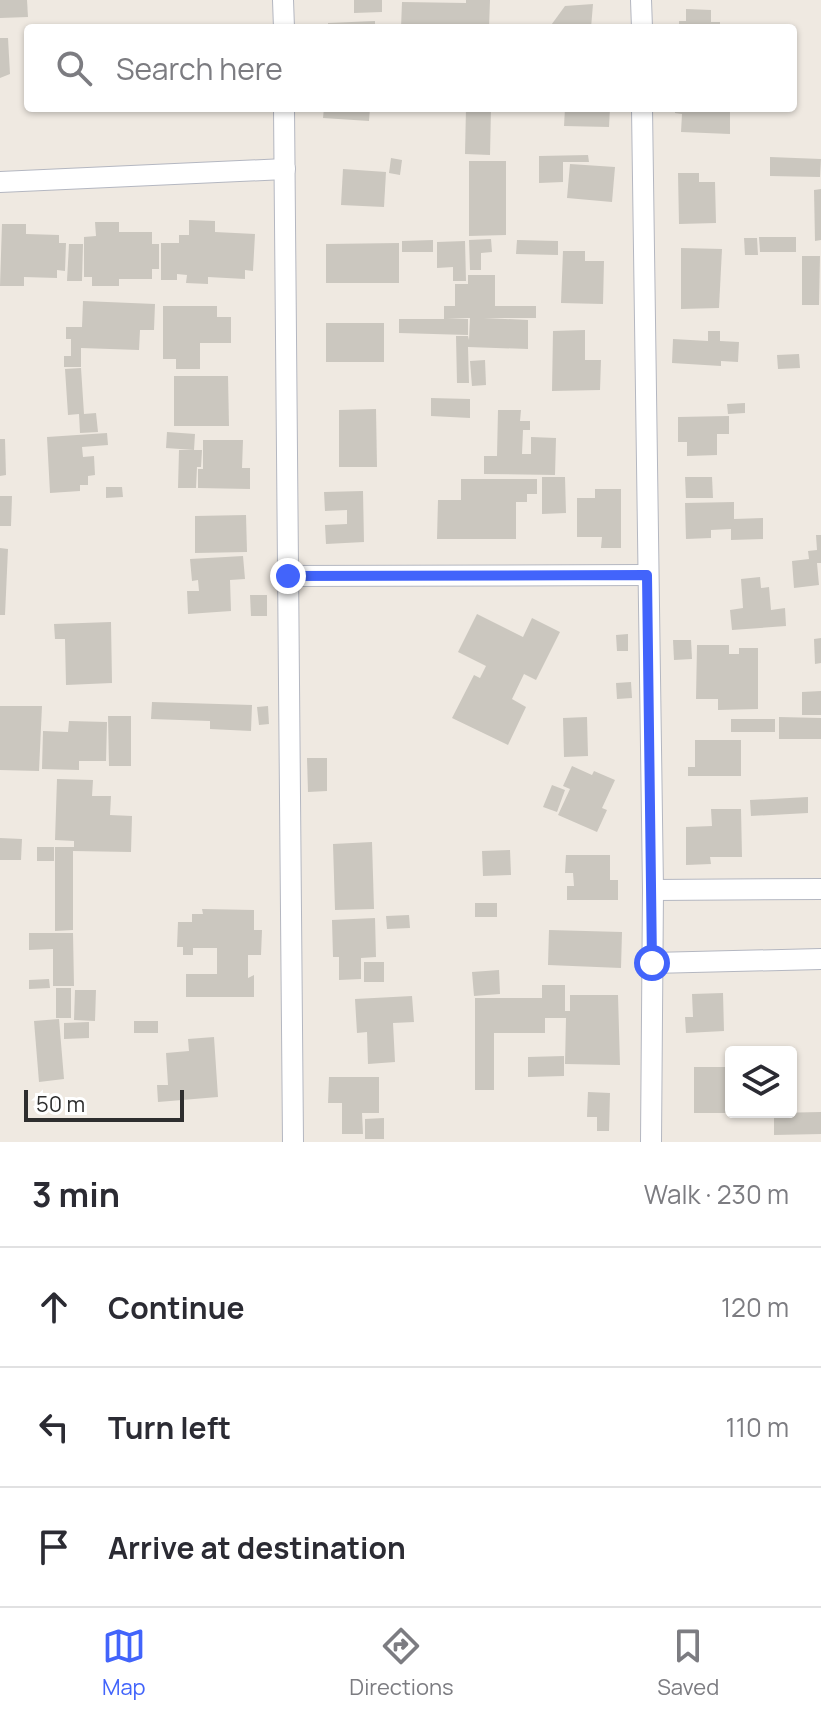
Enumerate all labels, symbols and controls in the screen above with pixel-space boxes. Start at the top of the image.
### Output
search box [24,24,797,112]
icon: search [52,46,96,90]
text: Search here [116,48,283,89]
route end [270,558,306,594]
route start [634,945,670,981]
map controls [725,1046,797,1118]
button: layers [725,1046,797,1118]
scale bar [24,1086,184,1122]
text: 50 m [36,1089,85,1119]
text: 3 min [32,1171,120,1217]
text: Walk · 230 m [644,1176,789,1212]
icon: ahead [32,1285,76,1329]
text: Continue [108,1287,244,1328]
text: 120 m [721,1289,789,1325]
icon: left [32,1405,76,1449]
text: Turn left [108,1407,231,1448]
text: 110 m [726,1409,789,1445]
icon: arrive [32,1525,76,1569]
text: Arrive at destination [108,1527,406,1568]
tab: Map [102,1624,146,1702]
tab: Directions [349,1624,454,1702]
tab: Saved [657,1624,719,1702]

